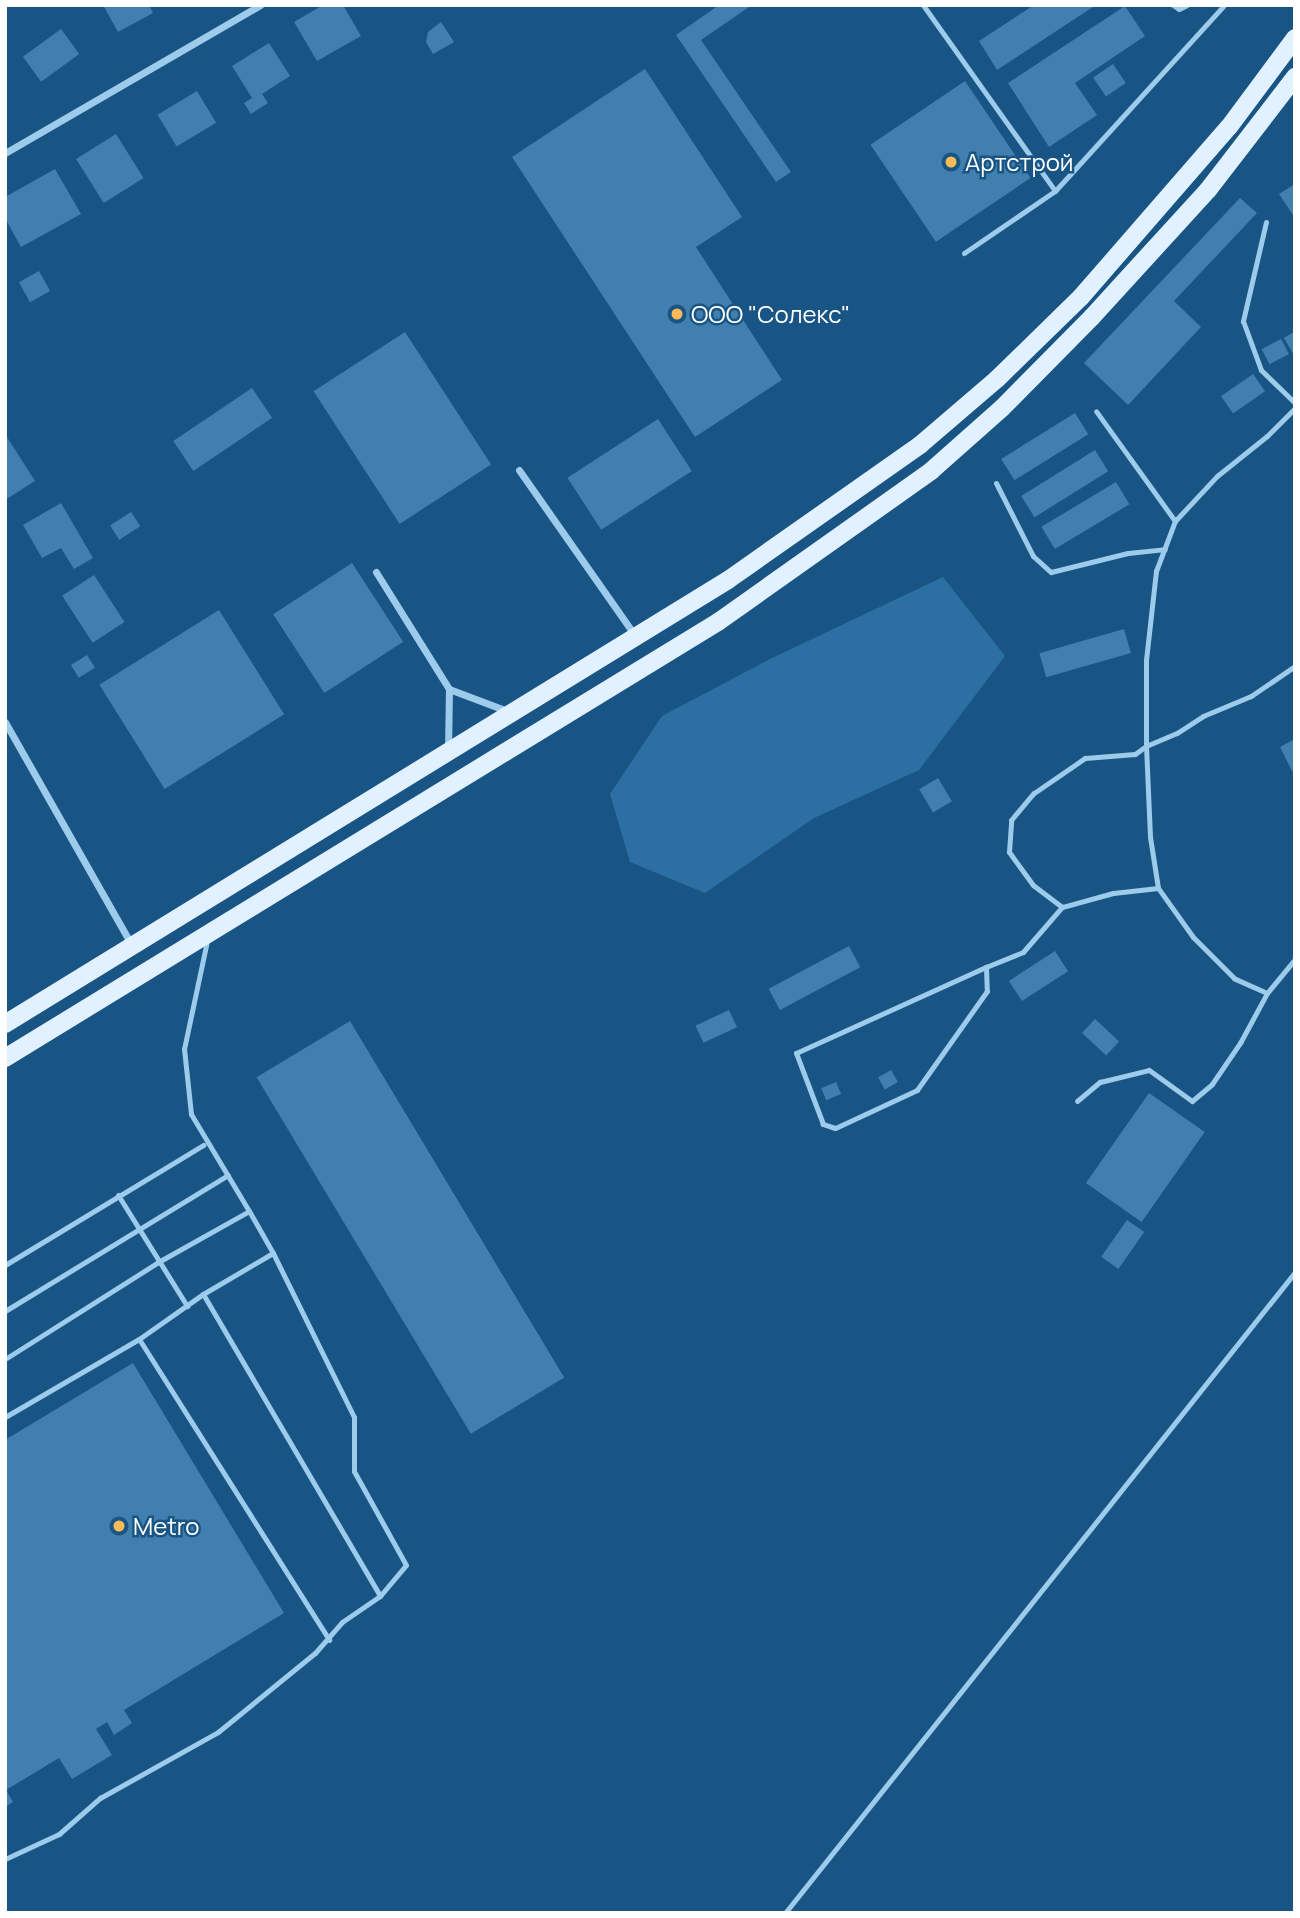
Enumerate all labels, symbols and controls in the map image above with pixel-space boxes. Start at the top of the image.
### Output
place label: Артстрой [965,148,1074,176]
marker: Артстрой [943,154,959,170]
place label: ООО "Солекс" [691,300,850,328]
marker: ООО "Солекс" [669,306,685,322]
place label: Metro [133,1512,199,1540]
marker: Metro [111,1518,127,1534]

